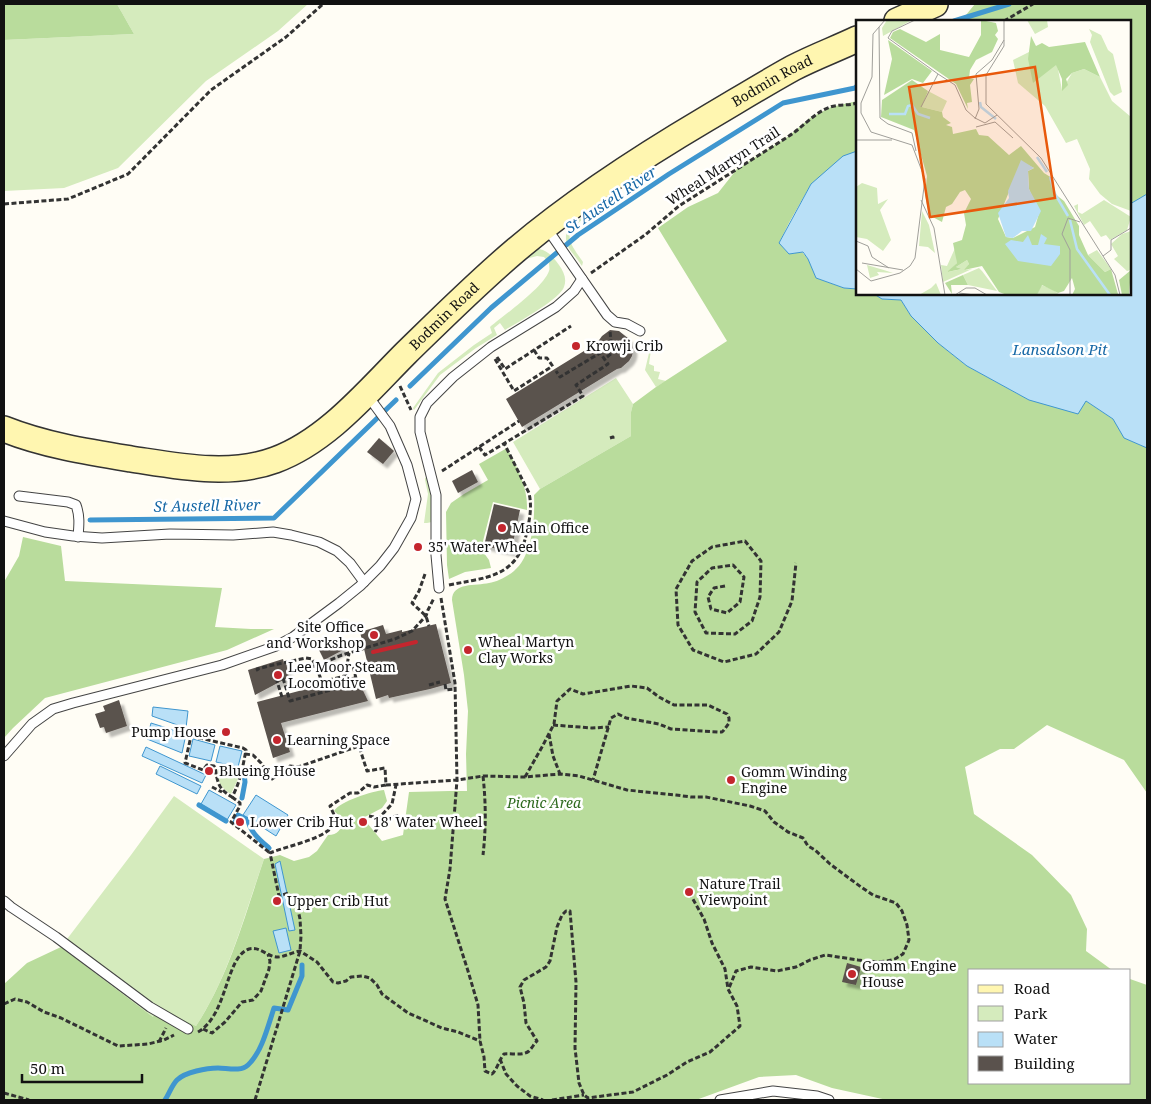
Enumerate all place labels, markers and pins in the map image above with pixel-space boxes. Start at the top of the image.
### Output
place label: Krowji Crib [586,336,663,355]
marker: Krowji Crib [570,340,582,352]
place label: Main Office [512,518,589,537]
marker: Main Office [496,522,508,534]
place label: 35' Water Wheel [428,537,538,556]
marker: 35' Water Wheel [412,541,424,553]
place label: Site Office and Workshop [266,617,364,652]
marker: Site Office and Workshop [368,629,380,641]
place label: Wheal Martyn Clay Works [478,632,574,667]
marker: Wheal Martyn Clay Works [462,644,474,656]
place label: Lee Moor Steam Locomotive [288,657,396,692]
marker: Lee Moor Steam Locomotive [272,669,284,681]
place label: Pump House [131,722,216,741]
marker: Pump House [220,726,232,738]
place label: Learning Space [287,730,390,749]
marker: Learning Space [271,734,283,746]
place label: Blueing House [219,761,315,780]
place label: Gomm Winding Engine [741,762,847,797]
marker: Blueing House [203,765,215,777]
marker: Gomm Winding Engine [725,774,737,786]
place label: Lower Crib Hut [250,812,353,831]
place label: 18' Water Wheel [373,812,483,831]
marker: Lower Crib Hut [234,816,246,828]
marker: 18' Water Wheel [357,816,369,828]
place label: Nature Trail Viewpoint [699,874,781,909]
marker: Nature Trail Viewpoint [683,886,695,898]
place label: Upper Crib Hut [287,891,389,910]
marker: Upper Crib Hut [271,895,283,907]
place label: Gomm Engine House [862,956,956,991]
marker: Gomm Engine House [846,968,858,980]

